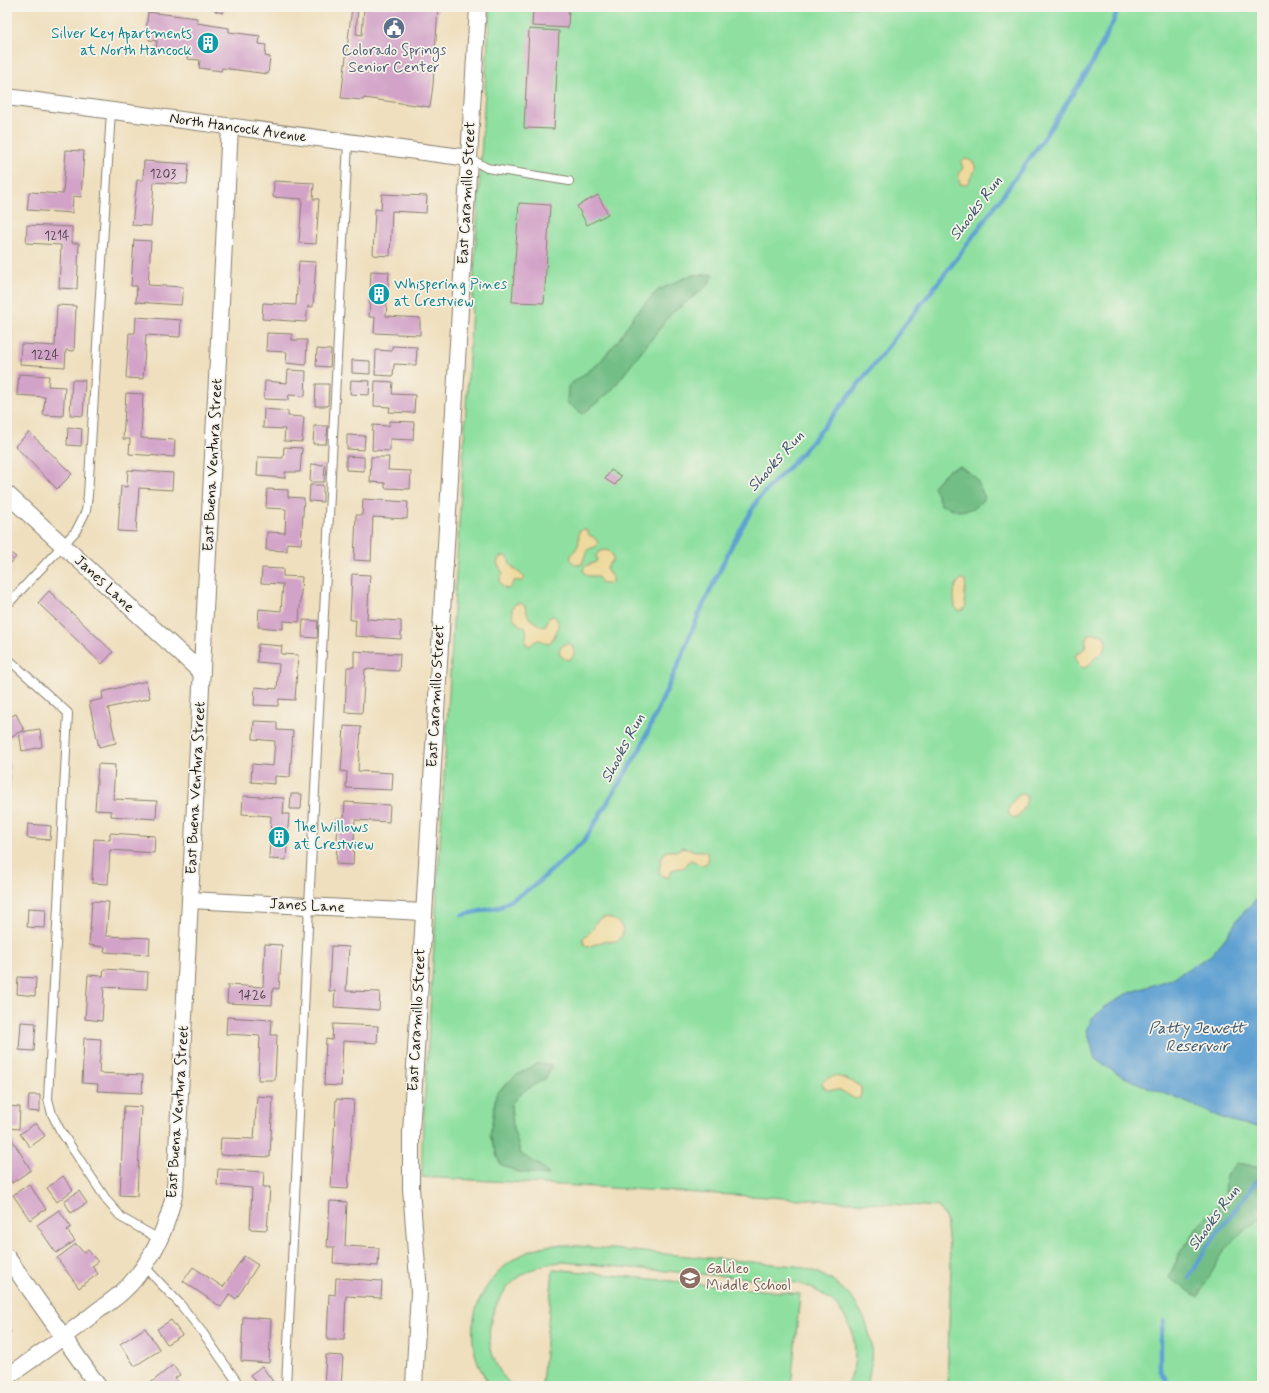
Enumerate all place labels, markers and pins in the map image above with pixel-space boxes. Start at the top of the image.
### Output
public building icon: Colorado Springs Senior Center [381,15,407,41]
place label: Silver Key Apartments at North Hancock [51,24,193,61]
building icon: Silver Key Apartments at North Hancock [195,30,221,56]
place label: Colorado Springs Senior Center [342,41,447,78]
place label: Whispering Pines at Crestview [394,275,507,312]
building icon: Whispering Pines at Crestview [366,281,392,307]
place label: The Willows at Crestview [294,818,374,855]
building icon: The Willows at Crestview [266,824,292,850]
place label: Galileo Middle School [706,1259,791,1296]
school or university icon: Galileo Middle School [677,1265,703,1291]

